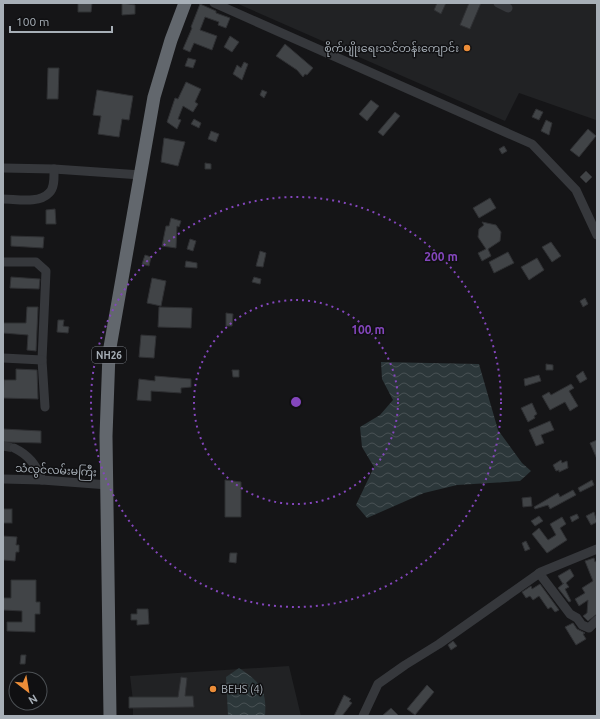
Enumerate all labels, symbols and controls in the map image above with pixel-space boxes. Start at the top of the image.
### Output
scale bar [10,8,112,34]
text: 100 m [16,15,49,28]
place label: စိုက်ပျိုးရေးသင်တန်းကျောင်း [324,41,459,57]
marker: စိုက်ပျိုးရေးသင်တန်းကျောင်း [462,43,472,53]
text: 200 m [424,250,458,263]
text: 100 m [351,323,385,336]
road number: NH26 [92,347,126,363]
centre of rings [289,395,303,409]
street label: သံလွင်လမ်းမကြီး [15,461,97,481]
north arrow [8,671,48,711]
place label: BEHS (4) [221,683,263,696]
marker: BEHS (4) [208,684,218,694]
text: N [27,692,40,707]

